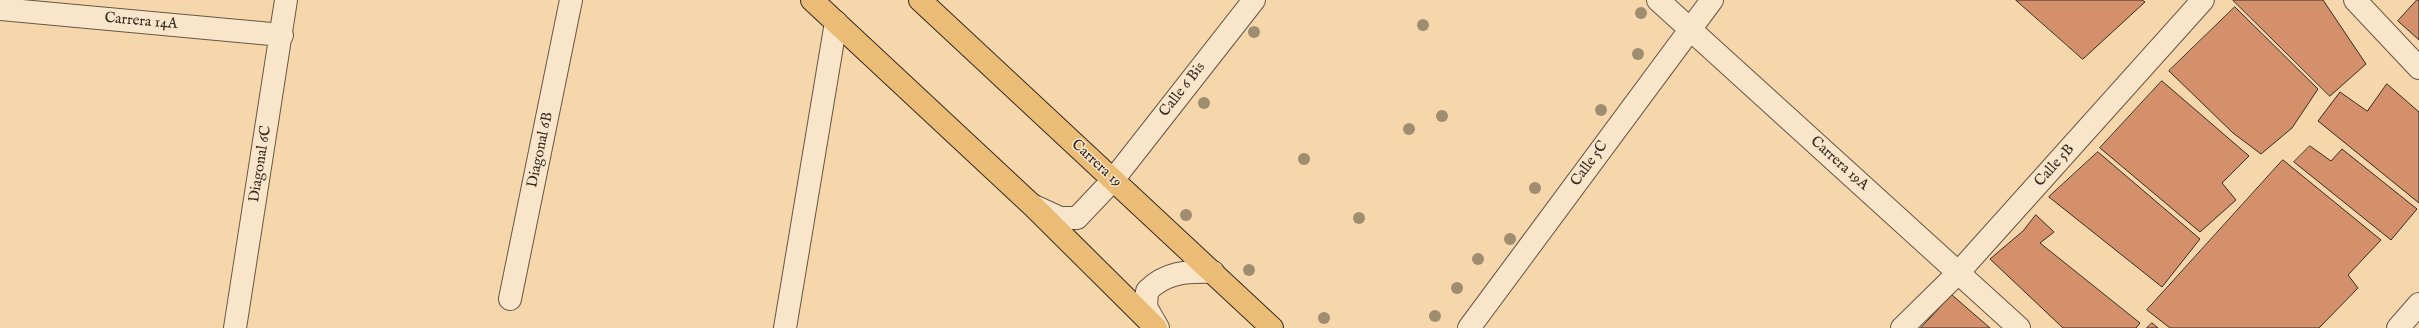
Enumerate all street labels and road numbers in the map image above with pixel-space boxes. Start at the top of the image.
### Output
street label: Carrera 14A [104,10,178,34]
street label: Calle 6 Bis [1156,59,1210,121]
street label: Diagonal 6B [524,111,558,189]
street label: Diagonal 6C [246,124,276,204]
street label: Carrera 19A [1806,133,1872,195]
street label: Carrera 19 [1067,136,1125,192]
street label: Calle 5C [1568,138,1612,190]
street label: Calle 5B [2031,141,2079,191]

